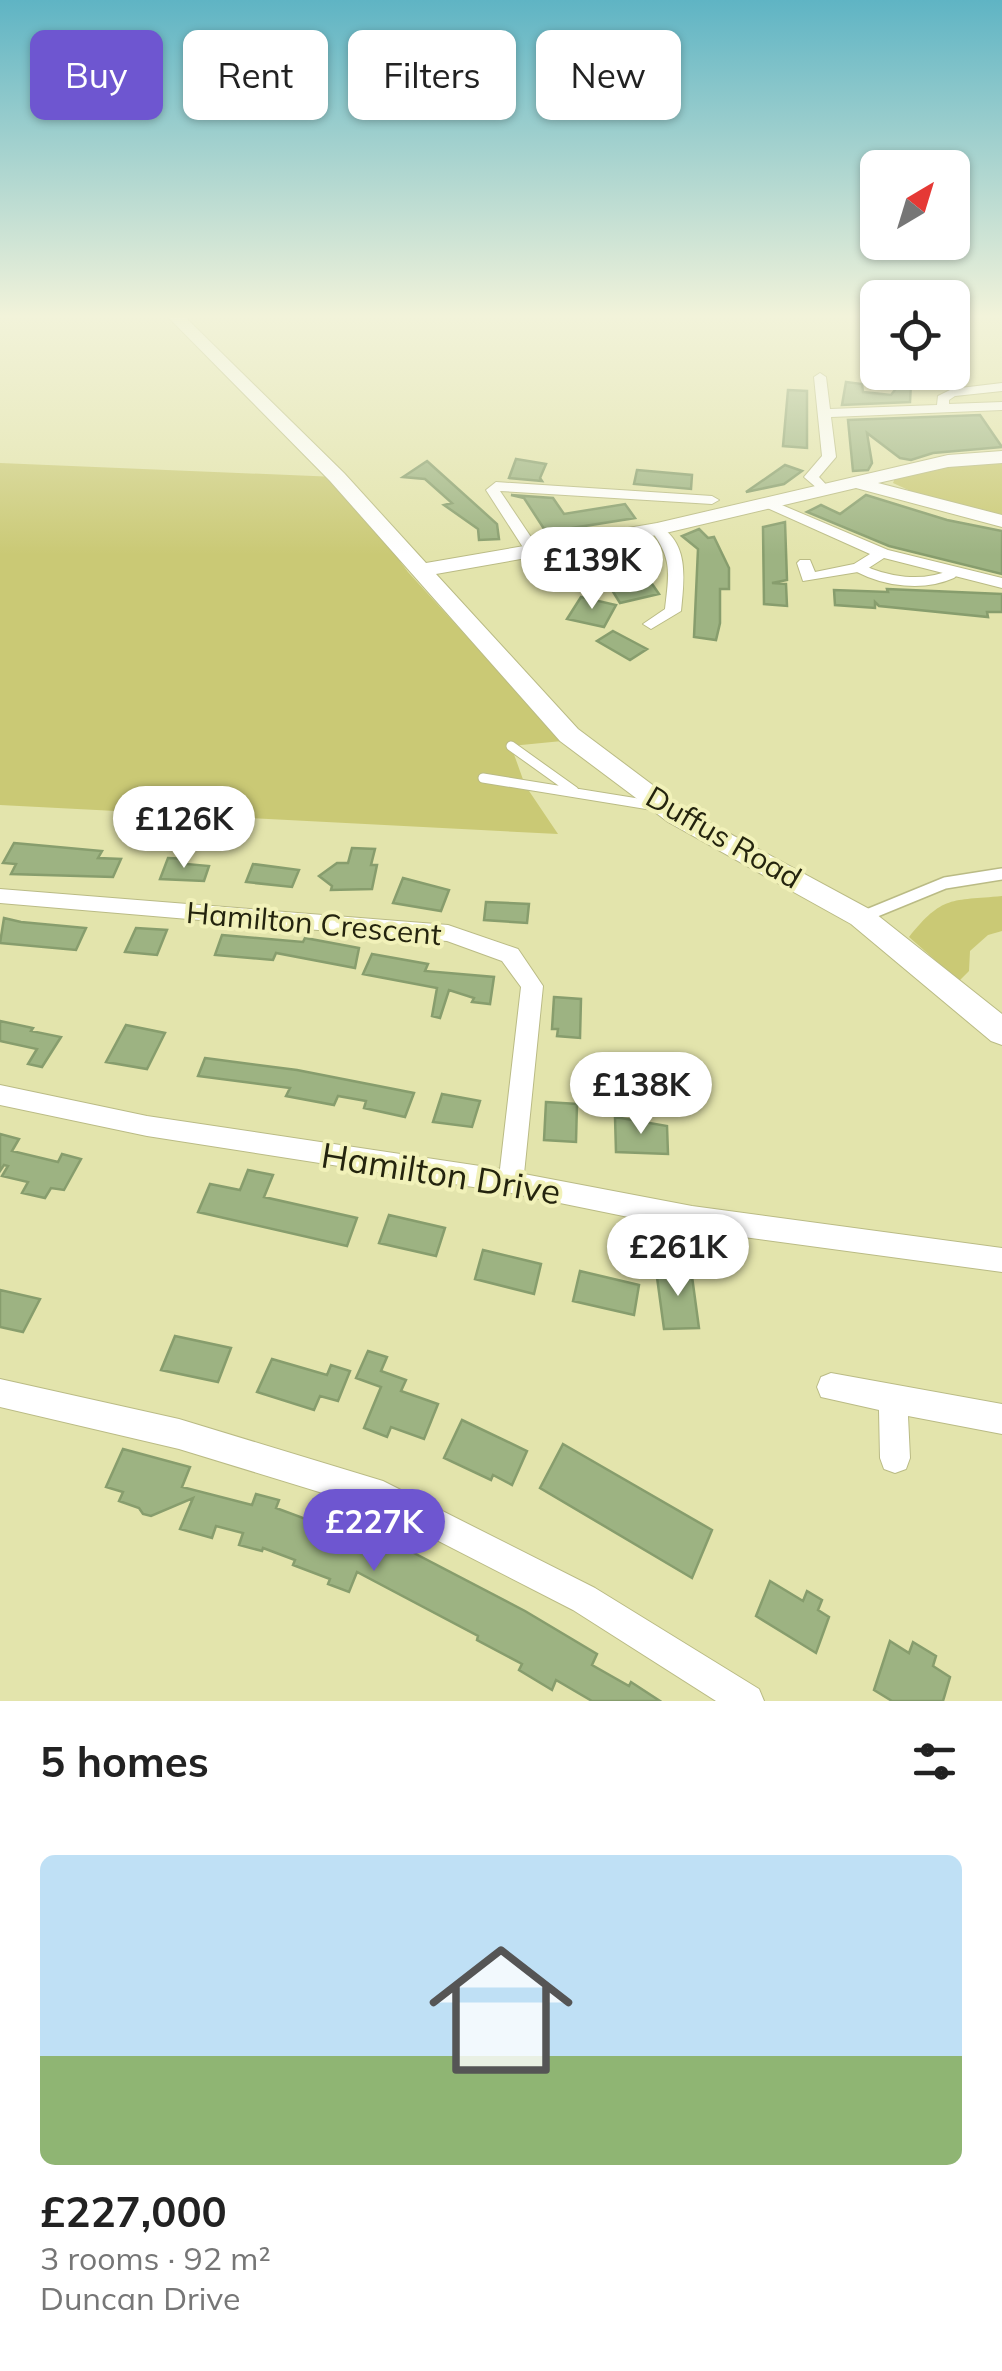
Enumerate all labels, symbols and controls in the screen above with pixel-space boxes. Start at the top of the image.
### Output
chip: Buy [30,30,163,120]
chip: Rent [183,30,328,120]
chip: Filters [348,30,516,120]
chip: New [536,30,681,120]
north arrow [860,150,970,260]
map controls [860,150,970,390]
button: locate [860,280,970,390]
pin: £139K [522,527,662,612]
text: £139K [543,539,641,579]
street label: Duffus Road [640,777,808,897]
pin: £126K [114,786,254,871]
text: £126K [135,798,233,838]
street label: Hamilton Crescent [185,893,443,953]
pin: £138K [571,1052,711,1137]
text: £138K [592,1064,690,1104]
street label: Hamilton Drive [318,1132,564,1214]
pin: £261K [608,1214,748,1299]
text: £261K [629,1226,727,1266]
pin: £227K [304,1489,444,1574]
text: £227K [325,1501,423,1541]
icon: filters [907,1734,962,1789]
text: 5 homes [40,1735,209,1788]
icon: home [411,1920,591,2100]
text: £227,000 [40,2185,227,2238]
text: 3 rooms · 92 m² [40,2238,271,2278]
text: Duncan Drive [40,2278,240,2318]

